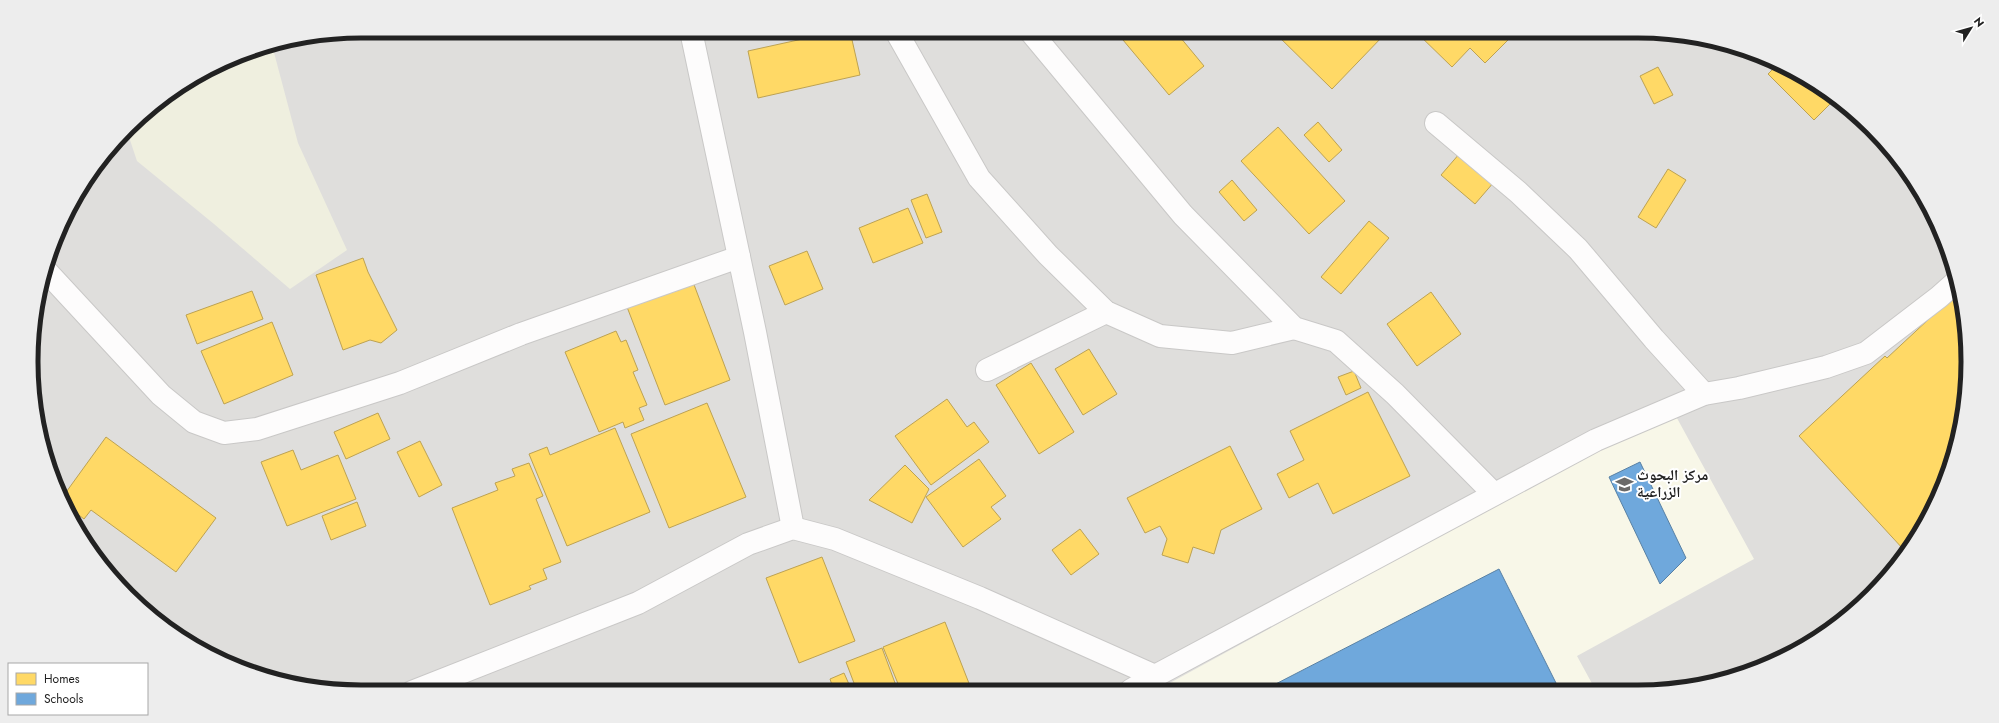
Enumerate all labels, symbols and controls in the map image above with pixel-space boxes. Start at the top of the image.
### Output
north arrow [1951,8,1991,48]
text: N [1970,14,1988,30]
place label: مركز البحوث الزراعية [1637,464,1708,503]
school or university icon: مركز البحوث الزراعية [1614,474,1634,494]
legend [8,663,148,715]
text: Homes [44,670,80,688]
text: Schools [44,690,83,708]

